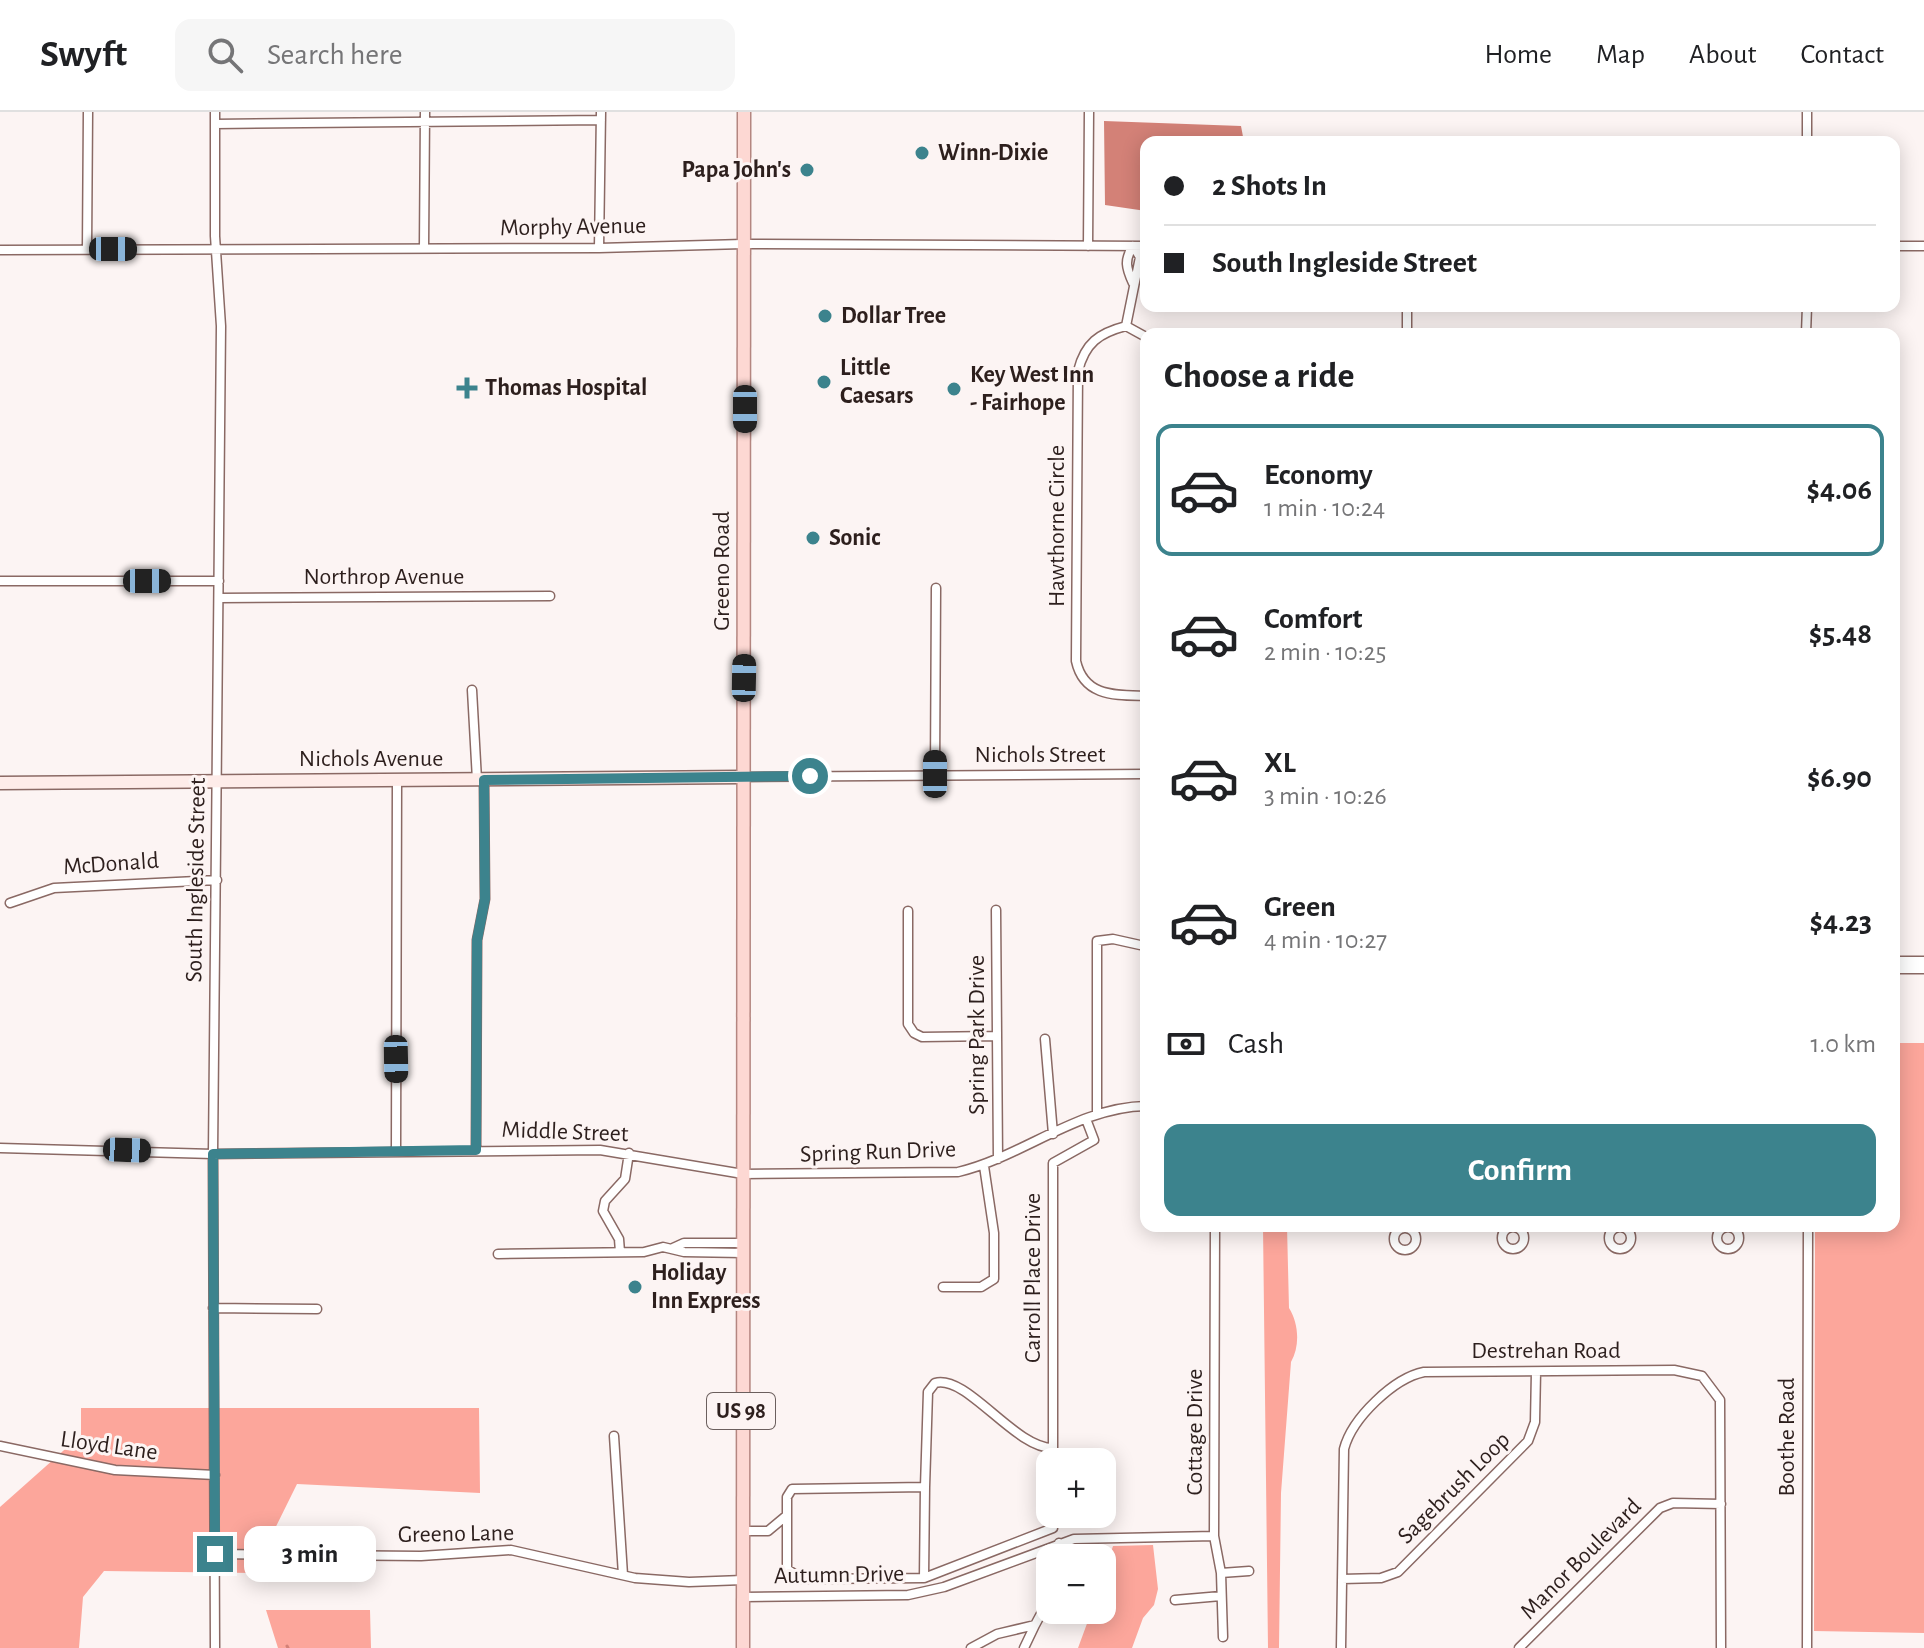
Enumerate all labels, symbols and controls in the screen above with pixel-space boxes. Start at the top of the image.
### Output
search box [175,19,735,91]
icon: search [203,33,247,77]
text: Swyft [40,36,127,74]
text: Search here [267,40,403,70]
text: Home [1485,41,1552,69]
text: Map [1596,41,1645,69]
text: About [1689,41,1757,69]
text: Contact [1801,41,1884,69]
place label: Winn-Dixie [938,141,1048,165]
marker: Winn-Dixie [913,144,931,162]
place label: Papa John's [682,158,791,182]
marker: Papa John's [798,161,816,179]
text: 2 Shots In [1212,171,1327,201]
street label: Morphy Avenue [500,214,646,240]
car [89,237,137,261]
text: South Ingleside Street [1212,248,1477,278]
place label: Dollar Tree [841,304,946,328]
marker: Dollar Tree [816,307,834,325]
place label: Little Caesars [840,356,913,408]
text: Choose a ride [1164,358,1354,394]
place label: Key West Inn - Fairhope [970,363,1094,415]
marker: Little Caesars [815,373,833,391]
place label: Thomas Hospital [485,376,647,400]
marker: Thomas Hospital [456,377,478,399]
marker: Key West Inn - Fairhope [945,380,963,398]
car [733,385,757,433]
street label: Hawthorne Circle [1045,445,1069,607]
icon: car [1168,454,1240,526]
text: Economy [1264,460,1373,490]
text: $4.06 [1806,475,1872,505]
text: 1 min · 10:24 [1264,495,1385,521]
street label: Greeno Road [710,511,734,631]
place label: Sonic [829,526,880,550]
marker: Sonic [804,529,822,547]
street label: Northrop Avenue [304,565,464,589]
car [123,569,171,593]
icon: car [1168,598,1240,670]
text: Comfort [1264,604,1363,634]
text: $5.48 [1809,619,1872,649]
text: 2 min · 10:25 [1264,639,1387,665]
car [732,654,756,702]
icon: car [1168,742,1240,814]
street label: Nichols Street [975,743,1106,767]
street label: Nichols Avenue [299,747,443,771]
text: XL [1264,748,1296,778]
car [923,750,947,798]
route start [792,758,828,794]
text: $6.90 [1807,763,1872,793]
street label: South Ingleside Street [182,777,210,983]
text: 3 min · 10:26 [1264,783,1387,809]
street label: McDonald [62,849,160,879]
icon: car [1168,886,1240,958]
text: Green [1264,892,1336,922]
text: $4.23 [1809,907,1872,937]
text: 4 min · 10:27 [1264,927,1387,953]
street label: Spring Park Drive [965,955,989,1115]
icon: cash [1164,1022,1208,1066]
text: Cash [1228,1029,1284,1059]
text: 1.0 km [1810,1031,1876,1057]
car [384,1035,408,1083]
street label: Middle Street [501,1118,629,1146]
button: Confirm [1164,1124,1876,1216]
car [103,1137,151,1163]
street label: Spring Run Drive [800,1137,956,1167]
street label: Carroll Place Drive [1021,1193,1045,1363]
place label: Holiday Inn Express [651,1261,761,1313]
marker: Holiday Inn Express [626,1278,644,1296]
street label: Destrehan Road [1471,1339,1621,1363]
street label: Cottage Drive [1183,1369,1207,1495]
street label: Boothe Road [1775,1377,1799,1497]
road number: US 98 [707,1393,775,1429]
street label: Lloyd Lane [59,1427,159,1465]
street label: Sagebrush Loop [1393,1427,1515,1549]
map controls [1036,1448,1116,1624]
button: + [1036,1448,1116,1528]
street label: Manor Boulevard [1516,1494,1646,1624]
street label: Greeno Lane [398,1521,514,1547]
callout: 3 min [243,1526,375,1582]
route end [197,1536,233,1572]
text: 3 min [282,1541,338,1567]
button: − [1036,1544,1116,1624]
street label: Autumn Drive [774,1562,904,1588]

